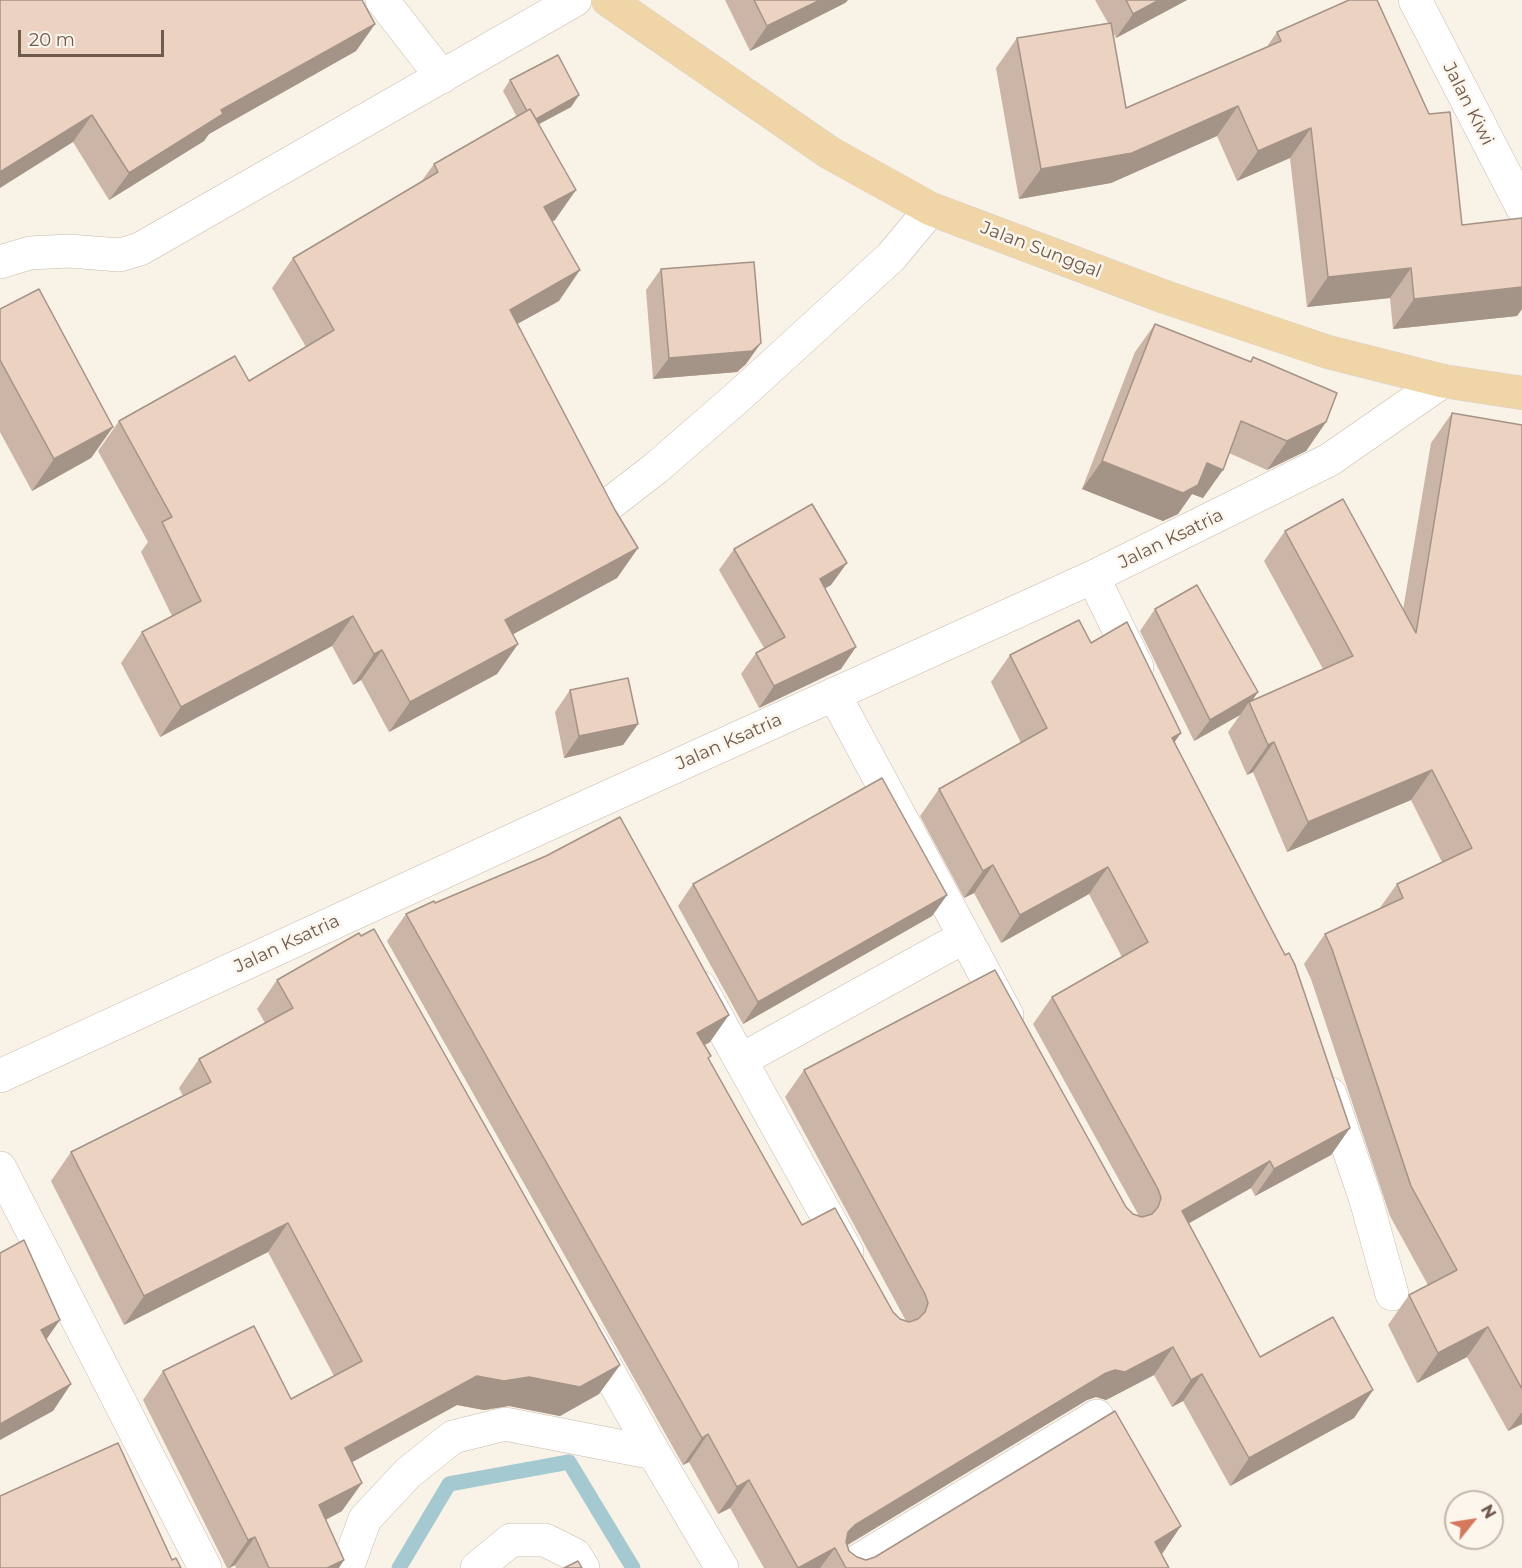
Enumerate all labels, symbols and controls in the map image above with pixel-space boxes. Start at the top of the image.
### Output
scale bar [21,18,166,56]
text: 20 m [29,29,75,51]
street label: Jalan Kiwi [1438,59,1498,149]
street label: Jalan Sunggal [978,217,1104,283]
street label: Jalan Ksatria [1115,504,1227,574]
street label: Jalan Ksatria [673,709,785,775]
street label: Jalan Ksatria [231,910,343,978]
north arrow [1444,1490,1504,1550]
text: N [1477,1501,1500,1522]

